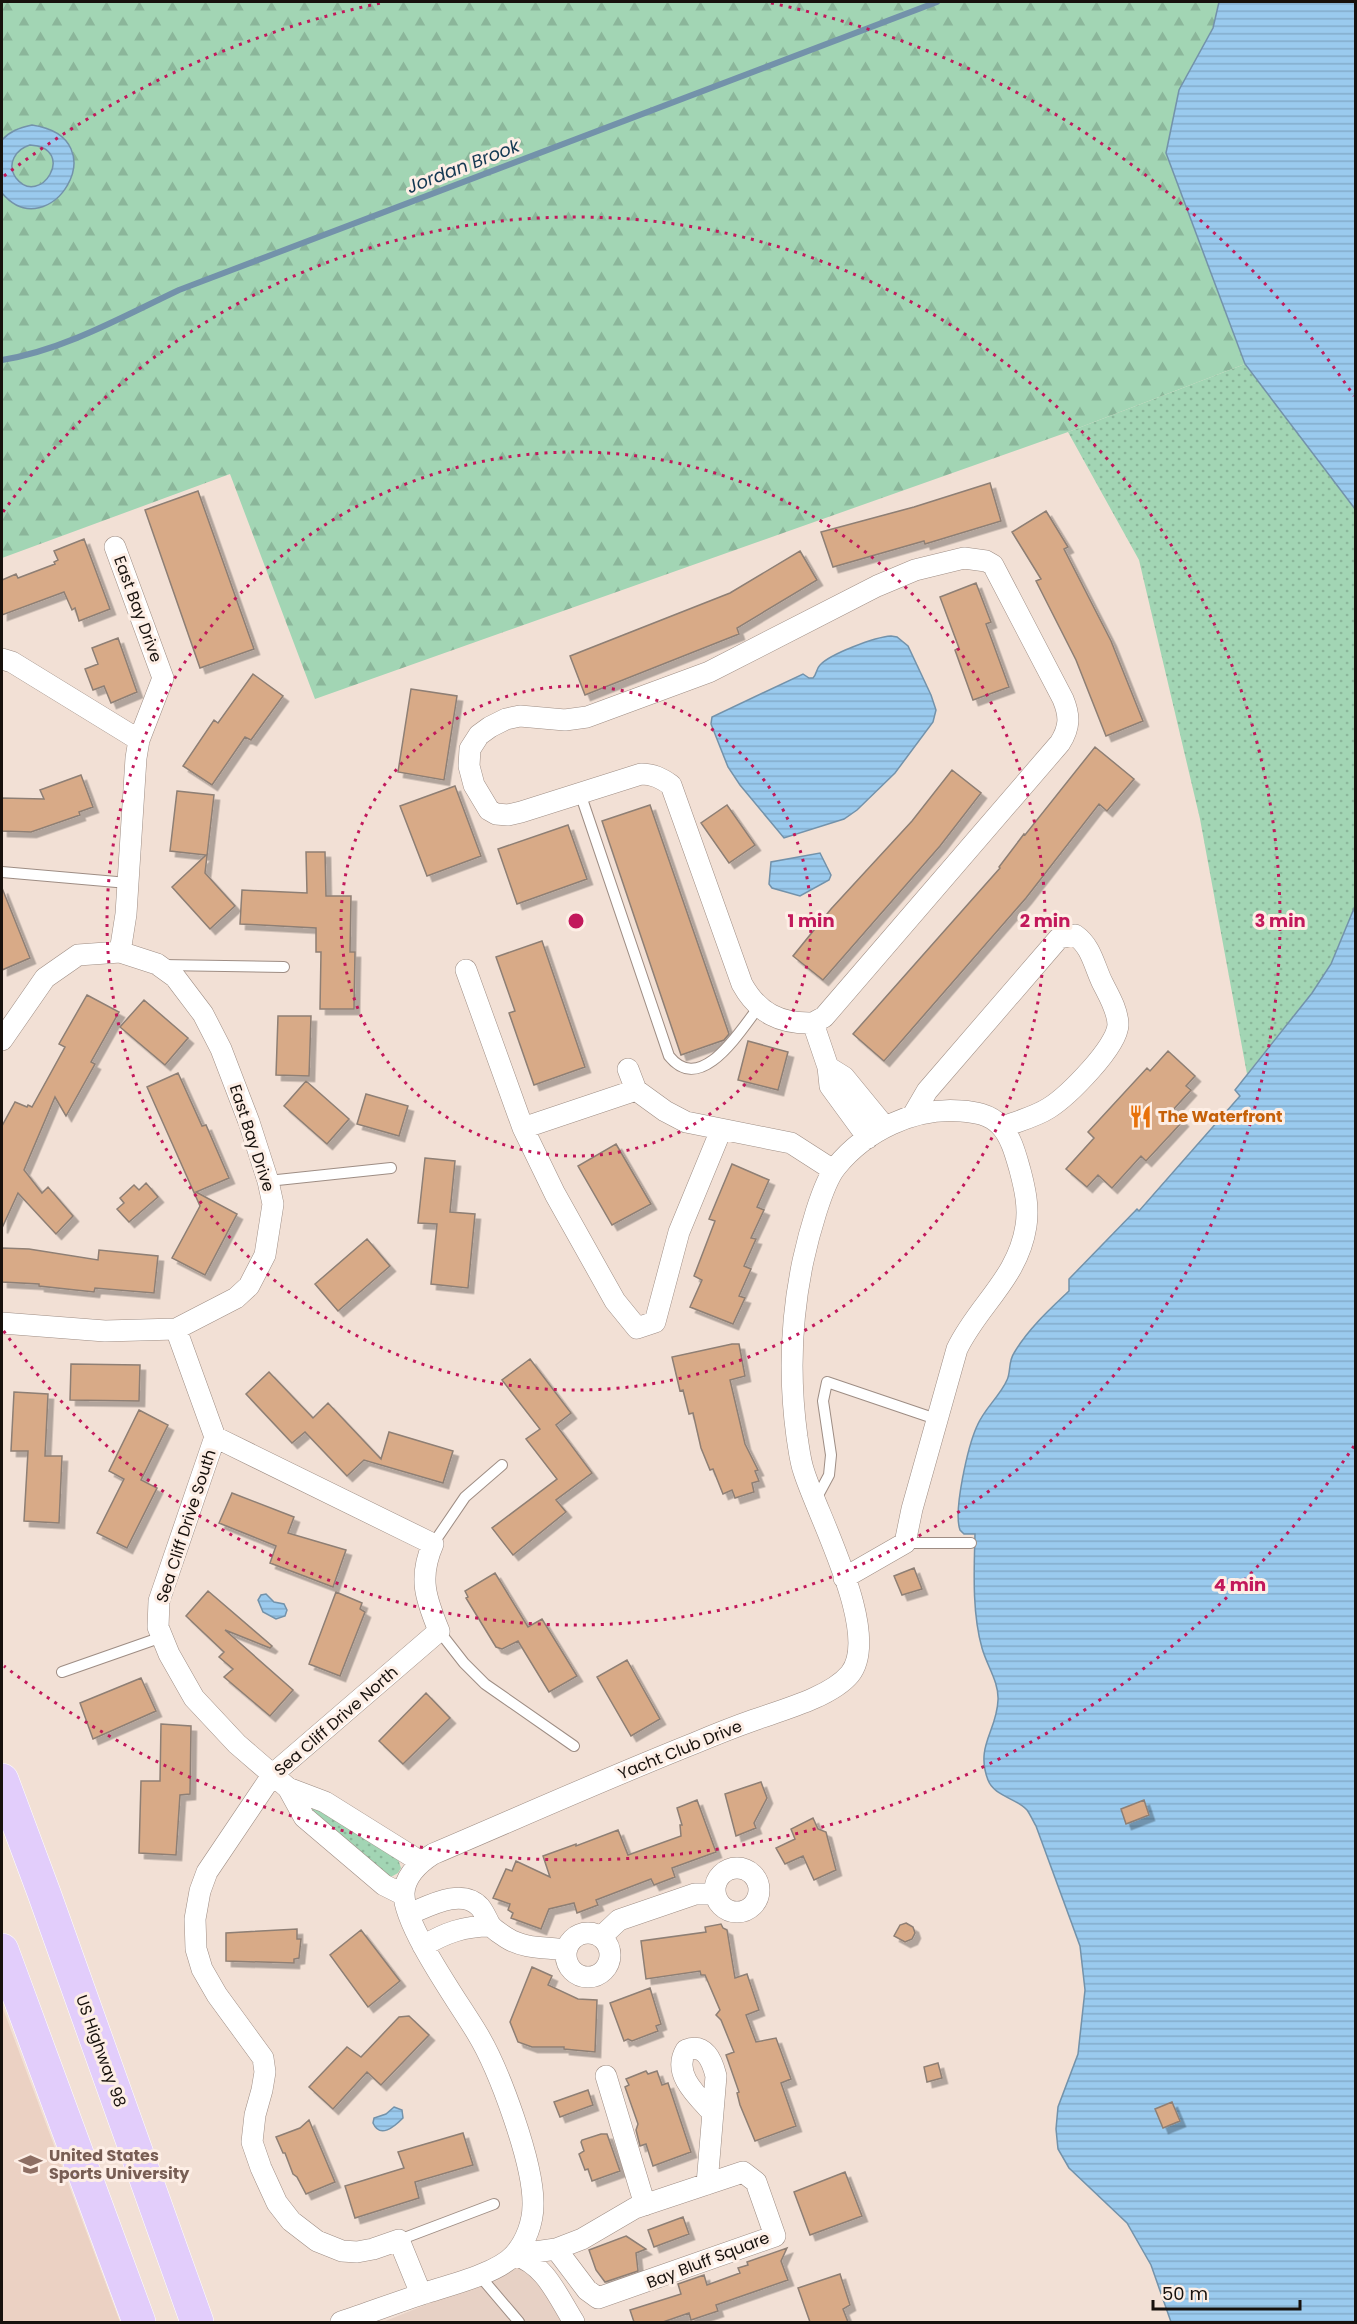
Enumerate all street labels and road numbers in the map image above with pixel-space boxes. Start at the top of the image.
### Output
street label: East Bay Drive [108,553,168,665]
street label: East Bay Drive [224,1081,280,1195]
street label: Sea Cliff Drive South [150,1446,222,1606]
street label: Sea Cliff Drive North [269,1661,403,1781]
street label: Yacht Club Drive [615,1715,746,1785]
street label: US Highway 98 [70,1992,132,2110]
street label: Bay Bluff Square [643,2226,773,2294]

